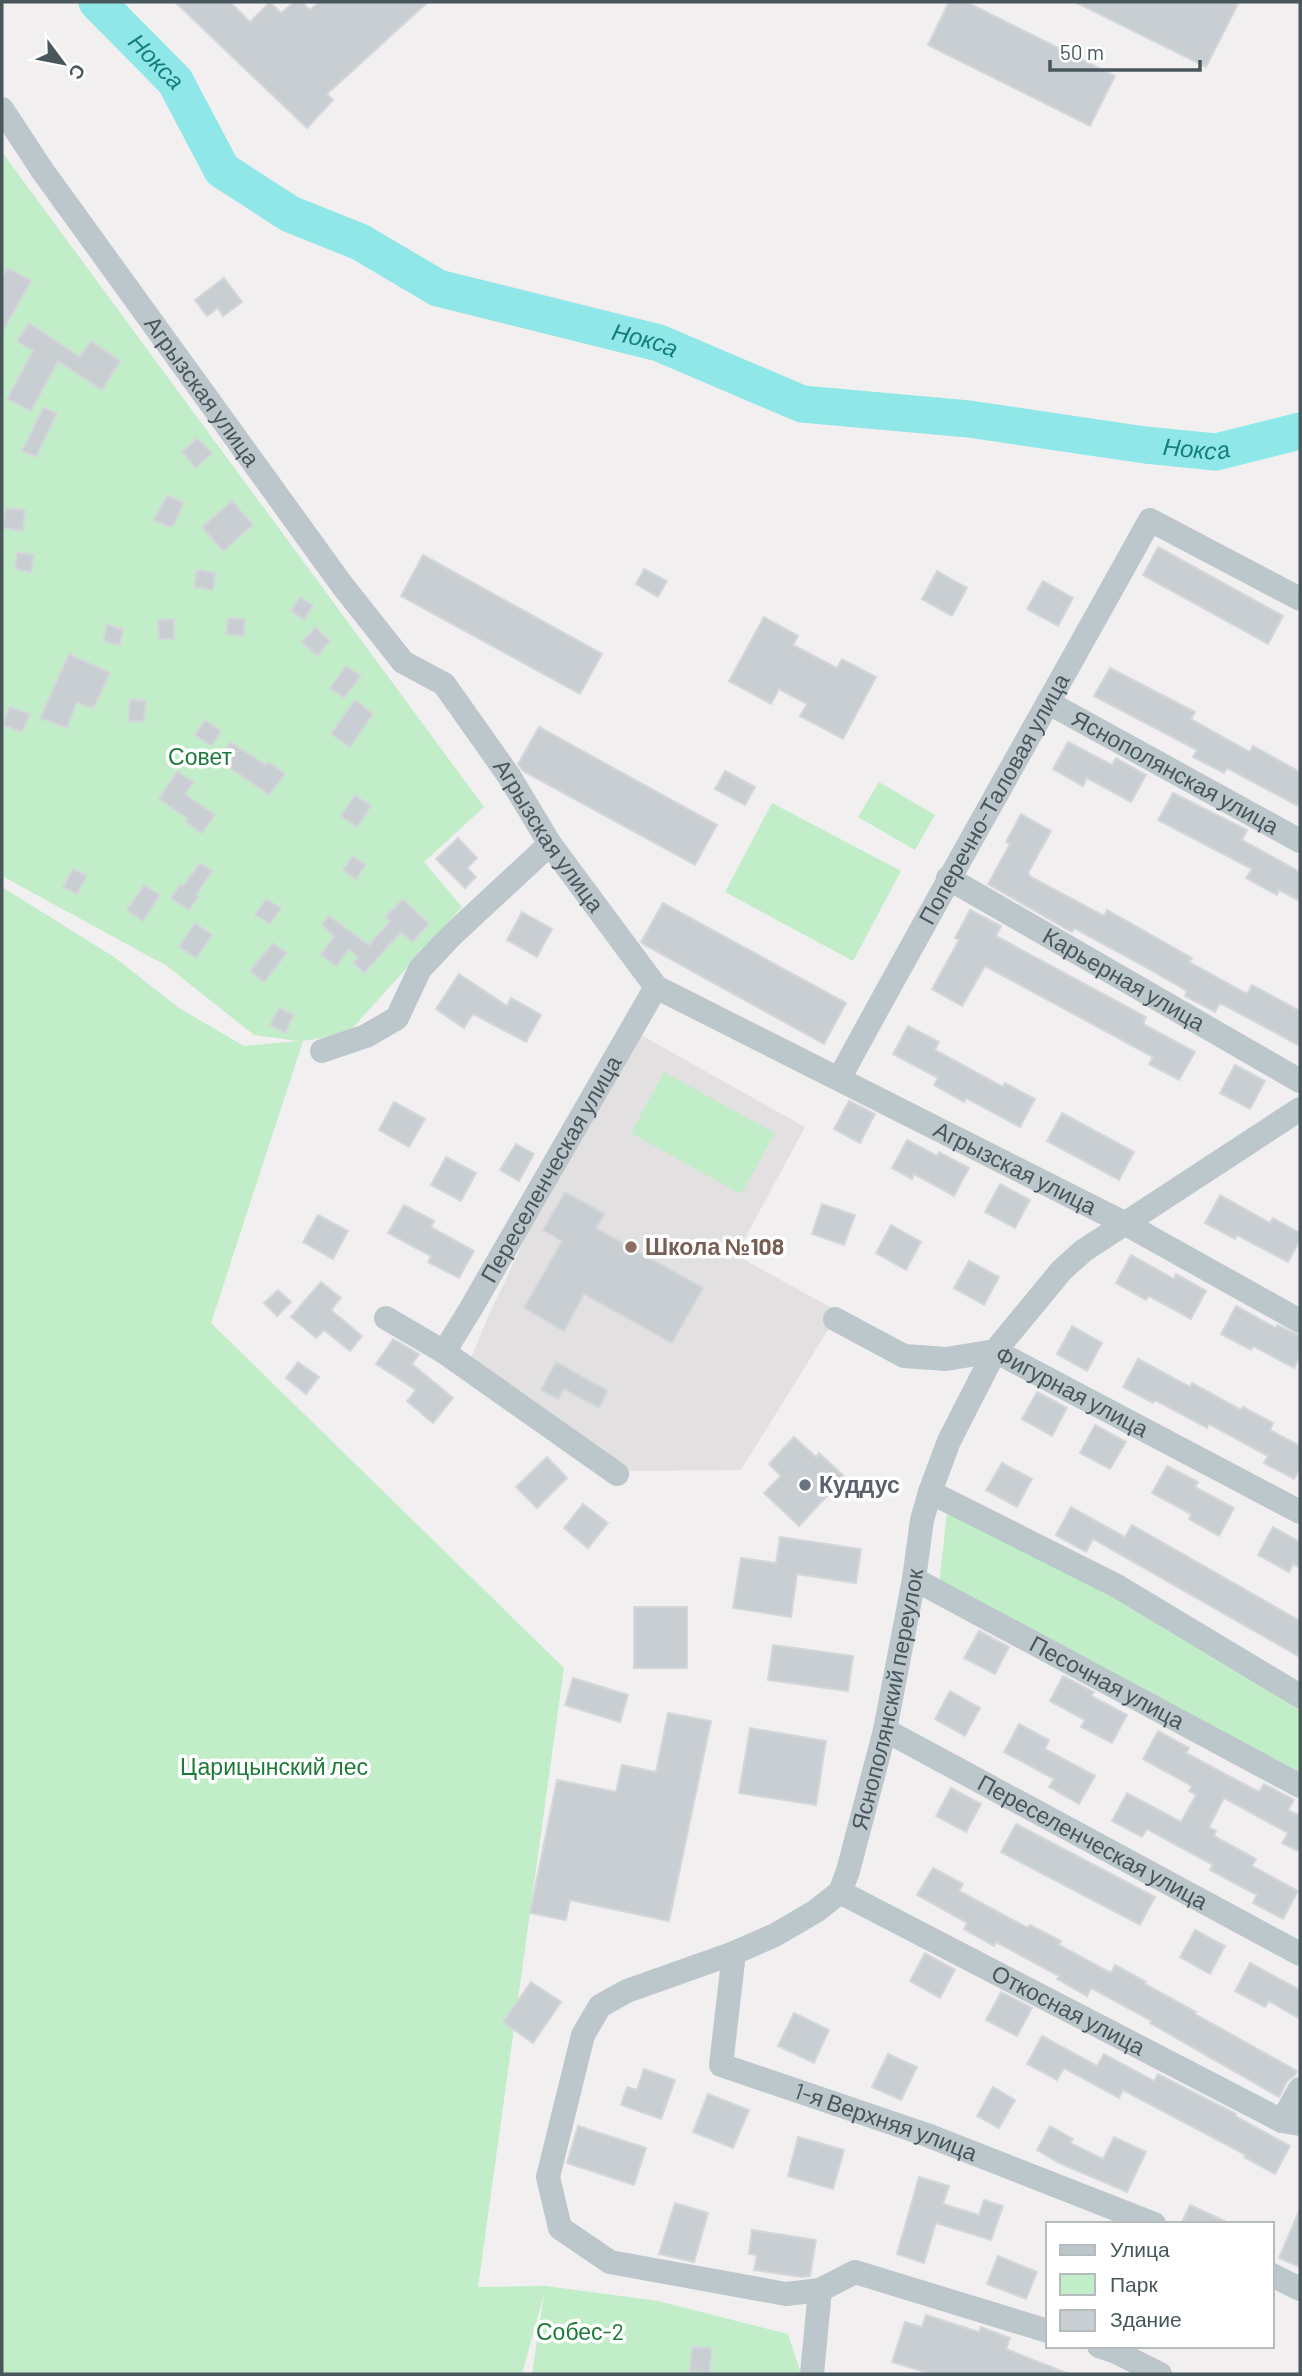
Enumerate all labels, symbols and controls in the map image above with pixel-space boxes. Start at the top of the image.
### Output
water label: Нокса [123,27,191,95]
north arrow [28,28,98,98]
scale bar [1050,28,1200,72]
text: 50 m [1060,39,1104,64]
text: С [64,60,91,84]
street label: Агрызская улица [139,310,267,471]
water label: Нокса [609,316,683,362]
water label: Нокса [1162,431,1233,465]
street label: Поперечно-Таловая улица [912,668,1075,929]
street label: Яснополянская улица [1067,703,1284,840]
park label: Совет [168,742,232,770]
street label: Агрызская улица [488,753,611,917]
street label: Карьерная улица [1038,921,1211,1036]
street label: Переселенческая улица [474,1050,627,1287]
street label: Агрызская улица [930,1114,1102,1220]
place label: Школа №108 [645,1232,784,1260]
marker: Школа №108 [623,1239,639,1255]
street label: Фигурная улица [991,1339,1154,1443]
place label: Куддус [819,1470,900,1498]
marker: Куддус [797,1477,813,1493]
street label: Яснополянский переулок [844,1566,928,1833]
street label: Песочная улица [1025,1629,1190,1735]
park label: Царицынский лес [180,1752,368,1780]
street label: Переселенческая улица [973,1768,1213,1915]
street label: Откосная улица [987,1958,1150,2061]
street label: 1-я Верхняя улица [791,2076,982,2166]
legend [1046,2222,1274,2348]
text: Улица [1110,2236,1170,2261]
text: Парк [1110,2271,1158,2296]
text: Здание [1110,2306,1182,2331]
park label: Собес-2 [536,2317,624,2345]

